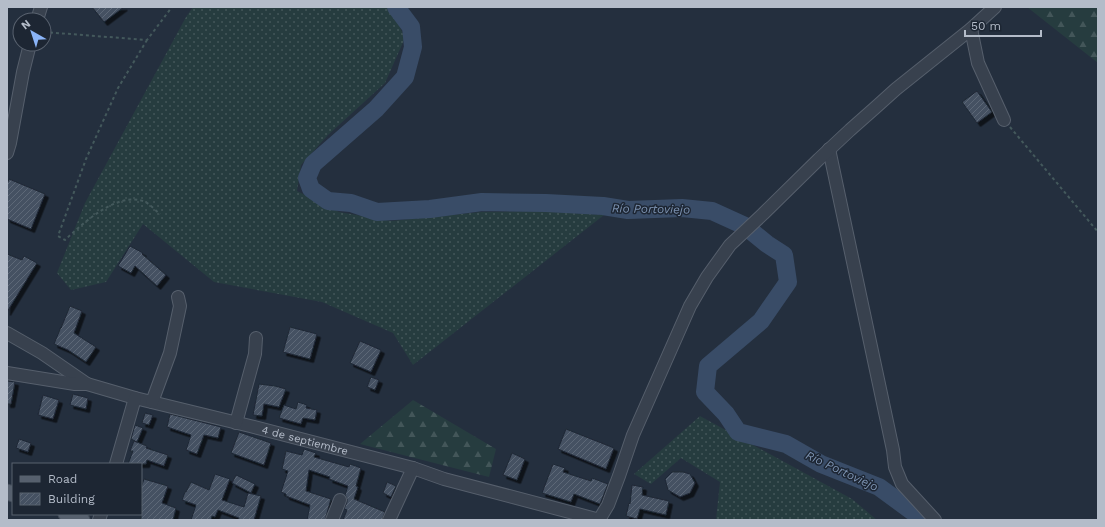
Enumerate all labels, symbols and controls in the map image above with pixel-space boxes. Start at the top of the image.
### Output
north arrow [12,12,52,52]
scale bar [965,12,1041,38]
text: N [19,17,33,32]
text: 50 m [971,19,1001,33]
water label: Río Portoviejo [612,201,690,217]
street label: 4 de septiembre [260,423,349,458]
water label: Río Portoviejo [804,448,880,494]
legend [12,463,142,515]
text: Road [48,472,77,486]
text: Building [48,492,95,506]

